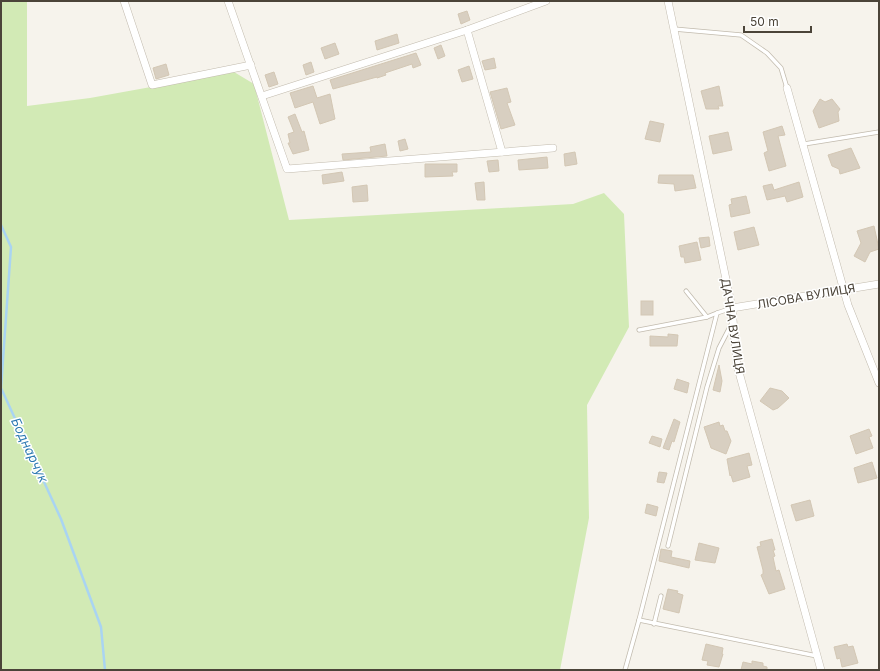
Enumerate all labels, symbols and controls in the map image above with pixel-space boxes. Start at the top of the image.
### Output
scale bar [744,8,811,34]
text: 50 m [750,14,779,29]
street label: ДАЧНА ВУЛИЦЯ [718,277,748,375]
street label: ЛІСОВА ВУЛИЦЯ [756,280,856,312]
water label: Боднарчук [8,415,52,486]

